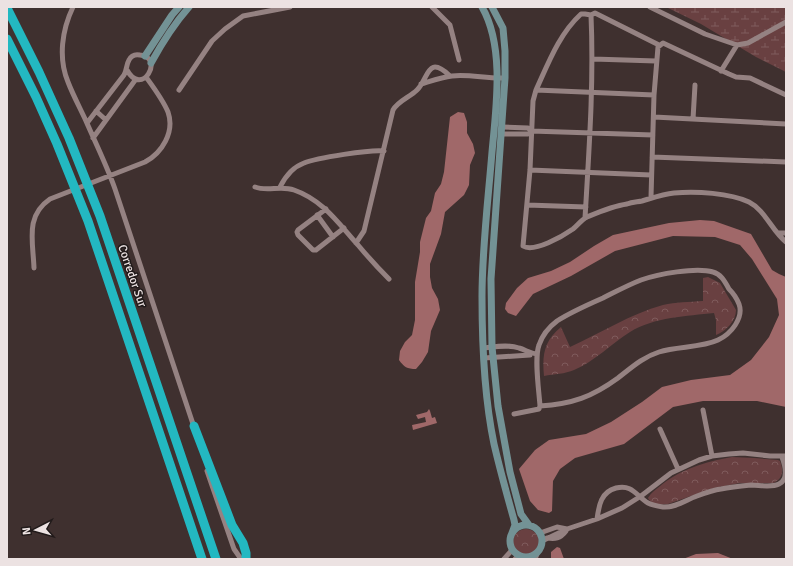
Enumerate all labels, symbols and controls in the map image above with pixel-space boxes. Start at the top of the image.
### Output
street label: Corredor Sur [114,243,150,310]
north arrow [16,510,56,550]
text: N [20,527,33,535]

